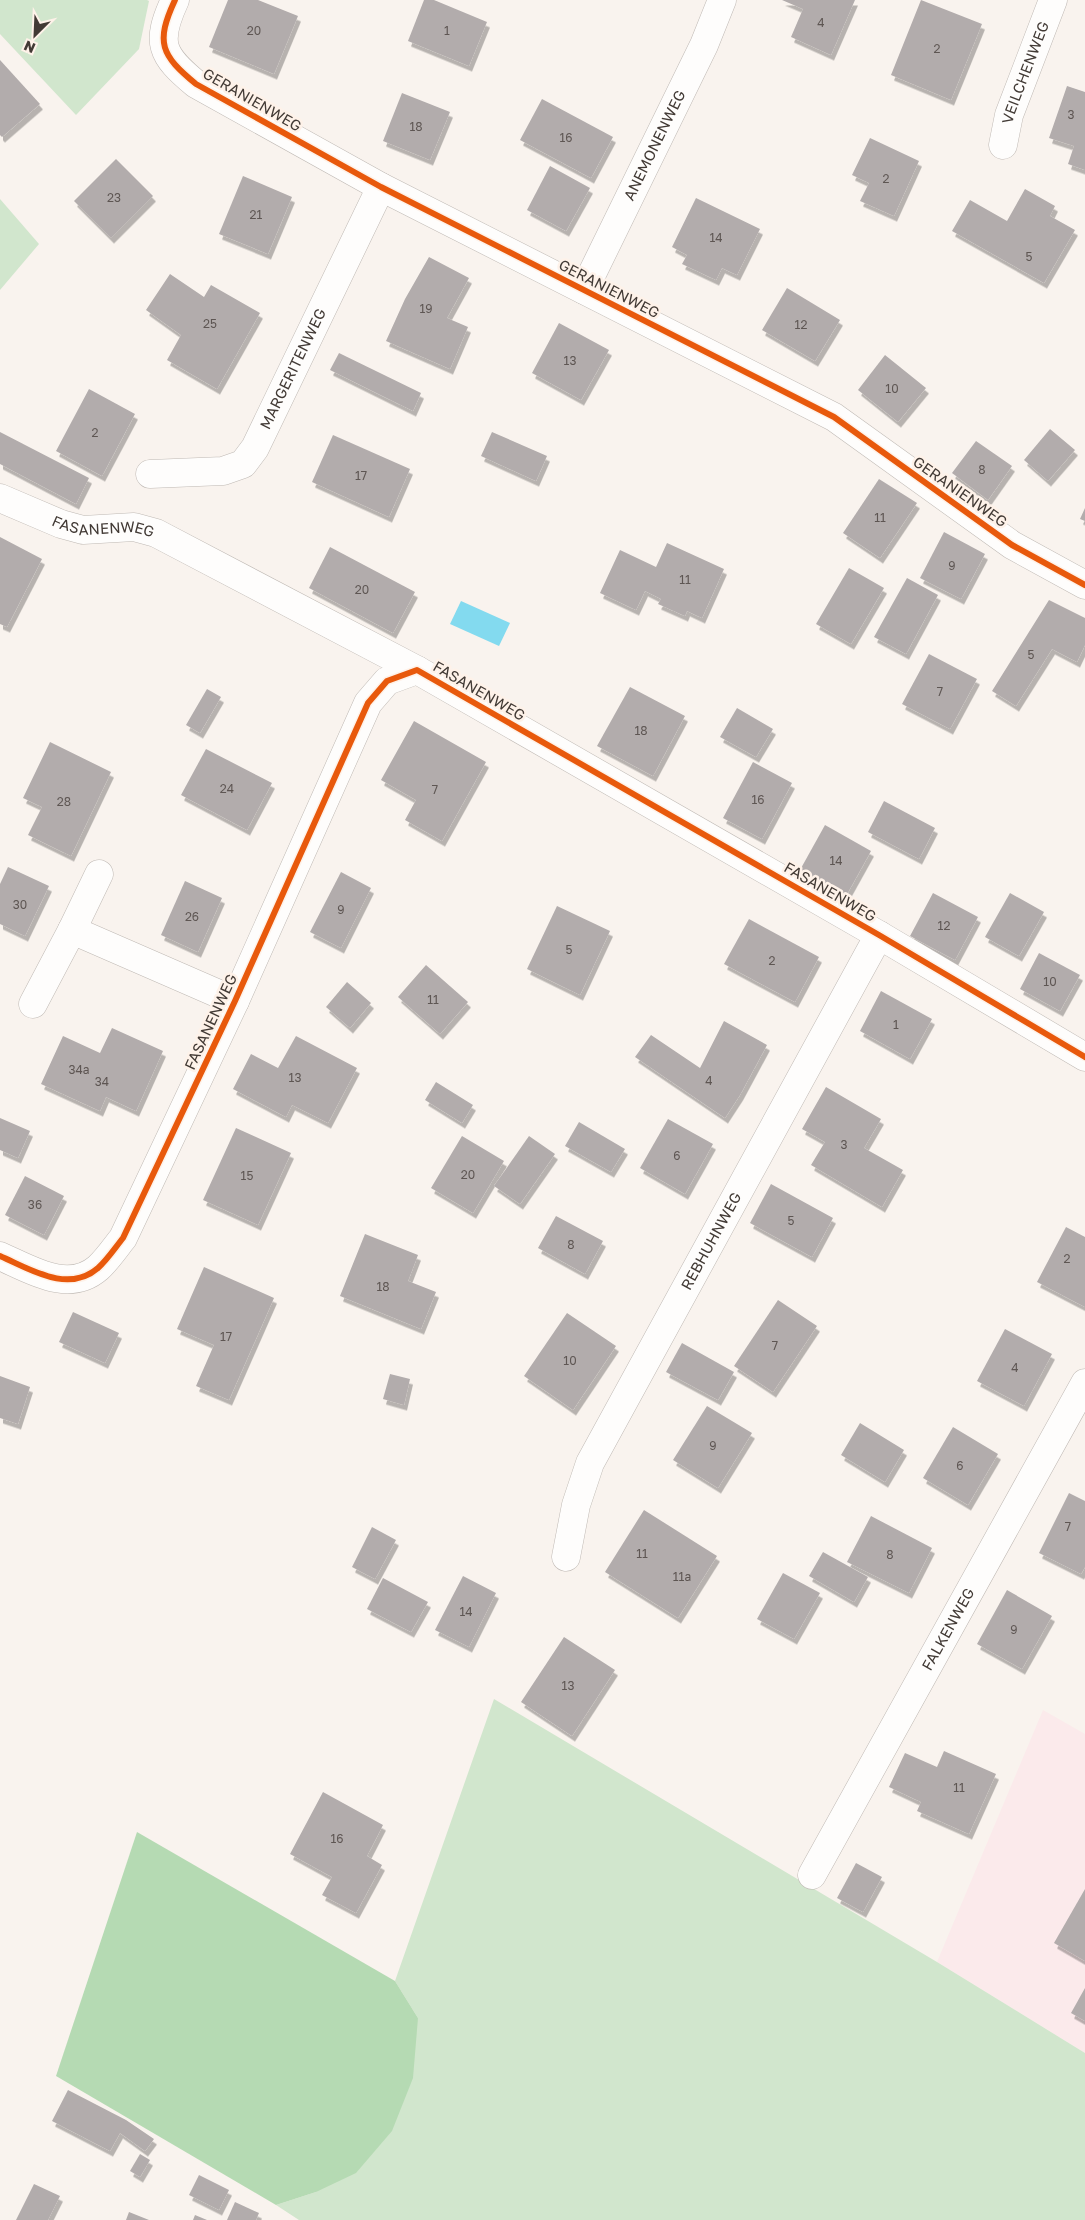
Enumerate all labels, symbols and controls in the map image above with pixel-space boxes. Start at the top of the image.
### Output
north arrow [10,10,60,60]
house number: 4 [817,15,825,30]
street label: VEILCHENWEG [997,19,1052,125]
house number: 20 [247,23,261,38]
house number: 1 [444,23,450,38]
text: N [21,37,38,57]
house number: 2 [934,41,941,56]
street label: GERANIENWEG [200,64,305,135]
street label: ANEMONENWEG [619,87,689,203]
house number: 3 [1067,107,1075,122]
house number: 18 [409,119,423,134]
house number: 16 [559,130,573,145]
house number: 2 [883,171,890,186]
house number: 23 [107,190,121,205]
house number: 21 [250,207,263,222]
house number: 14 [709,230,723,245]
house number: 5 [1026,249,1033,264]
street label: GERANIENWEG [556,255,663,321]
house number: 19 [419,301,433,316]
street label: MARGERITENWEG [256,305,329,432]
house number: 25 [203,316,217,331]
house number: 12 [795,317,807,332]
house number: 13 [564,353,576,368]
house number: 10 [885,381,899,396]
house number: 2 [92,425,99,440]
street label: GERANIENWEG [910,452,1011,530]
house number: 8 [978,462,986,477]
house number: 17 [355,468,367,483]
house number: 11 [874,510,886,525]
street label: FASANENWEG [50,511,156,540]
house number: 9 [948,558,956,573]
house number: 11 [679,572,691,587]
house number: 20 [355,582,369,597]
house number: 5 [1028,647,1035,662]
street label: FASANENWEG [430,656,529,724]
house number: 7 [937,684,943,699]
house number: 18 [634,723,648,738]
house number: 24 [220,781,234,796]
house number: 7 [432,782,438,797]
house number: 16 [751,792,765,807]
house number: 28 [57,794,71,809]
house number: 14 [829,853,843,868]
street label: FASANENWEG [781,857,880,925]
house number: 30 [13,897,27,912]
house number: 9 [337,902,345,917]
house number: 26 [185,909,199,924]
house number: 12 [938,918,950,933]
house number: 5 [566,942,573,957]
house number: 2 [769,953,776,968]
street label: FASANENWEG [180,971,240,1072]
house number: 10 [1043,974,1057,989]
house number: 11 [427,992,439,1007]
house number: 1 [893,1017,899,1032]
house number: 34a [68,1062,90,1077]
house number: 13 [289,1070,301,1085]
house number: 4 [705,1073,713,1088]
house number: 34 [95,1074,109,1089]
house number: 3 [840,1137,848,1152]
house number: 6 [673,1148,681,1163]
house number: 20 [461,1167,475,1182]
house number: 15 [241,1168,253,1183]
street label: REBHUHNWEG [677,1189,744,1293]
house number: 36 [28,1197,42,1212]
house number: 5 [788,1213,795,1228]
house number: 8 [567,1237,575,1252]
house number: 2 [1064,1251,1071,1266]
house number: 18 [376,1279,390,1294]
house number: 17 [220,1329,232,1344]
house number: 7 [772,1338,778,1353]
house number: 10 [563,1353,577,1368]
house number: 4 [1011,1360,1019,1375]
house number: 9 [709,1438,717,1453]
house number: 6 [956,1458,964,1473]
house number: 7 [1065,1519,1071,1534]
house number: 11 [636,1546,648,1561]
house number: 8 [886,1547,894,1562]
house number: 11a [673,1569,691,1584]
street label: FALKENWEG [917,1584,978,1673]
house number: 14 [459,1604,473,1619]
house number: 9 [1010,1622,1018,1637]
house number: 13 [562,1678,574,1693]
house number: 11 [953,1780,965,1795]
house number: 16 [330,1831,344,1846]

